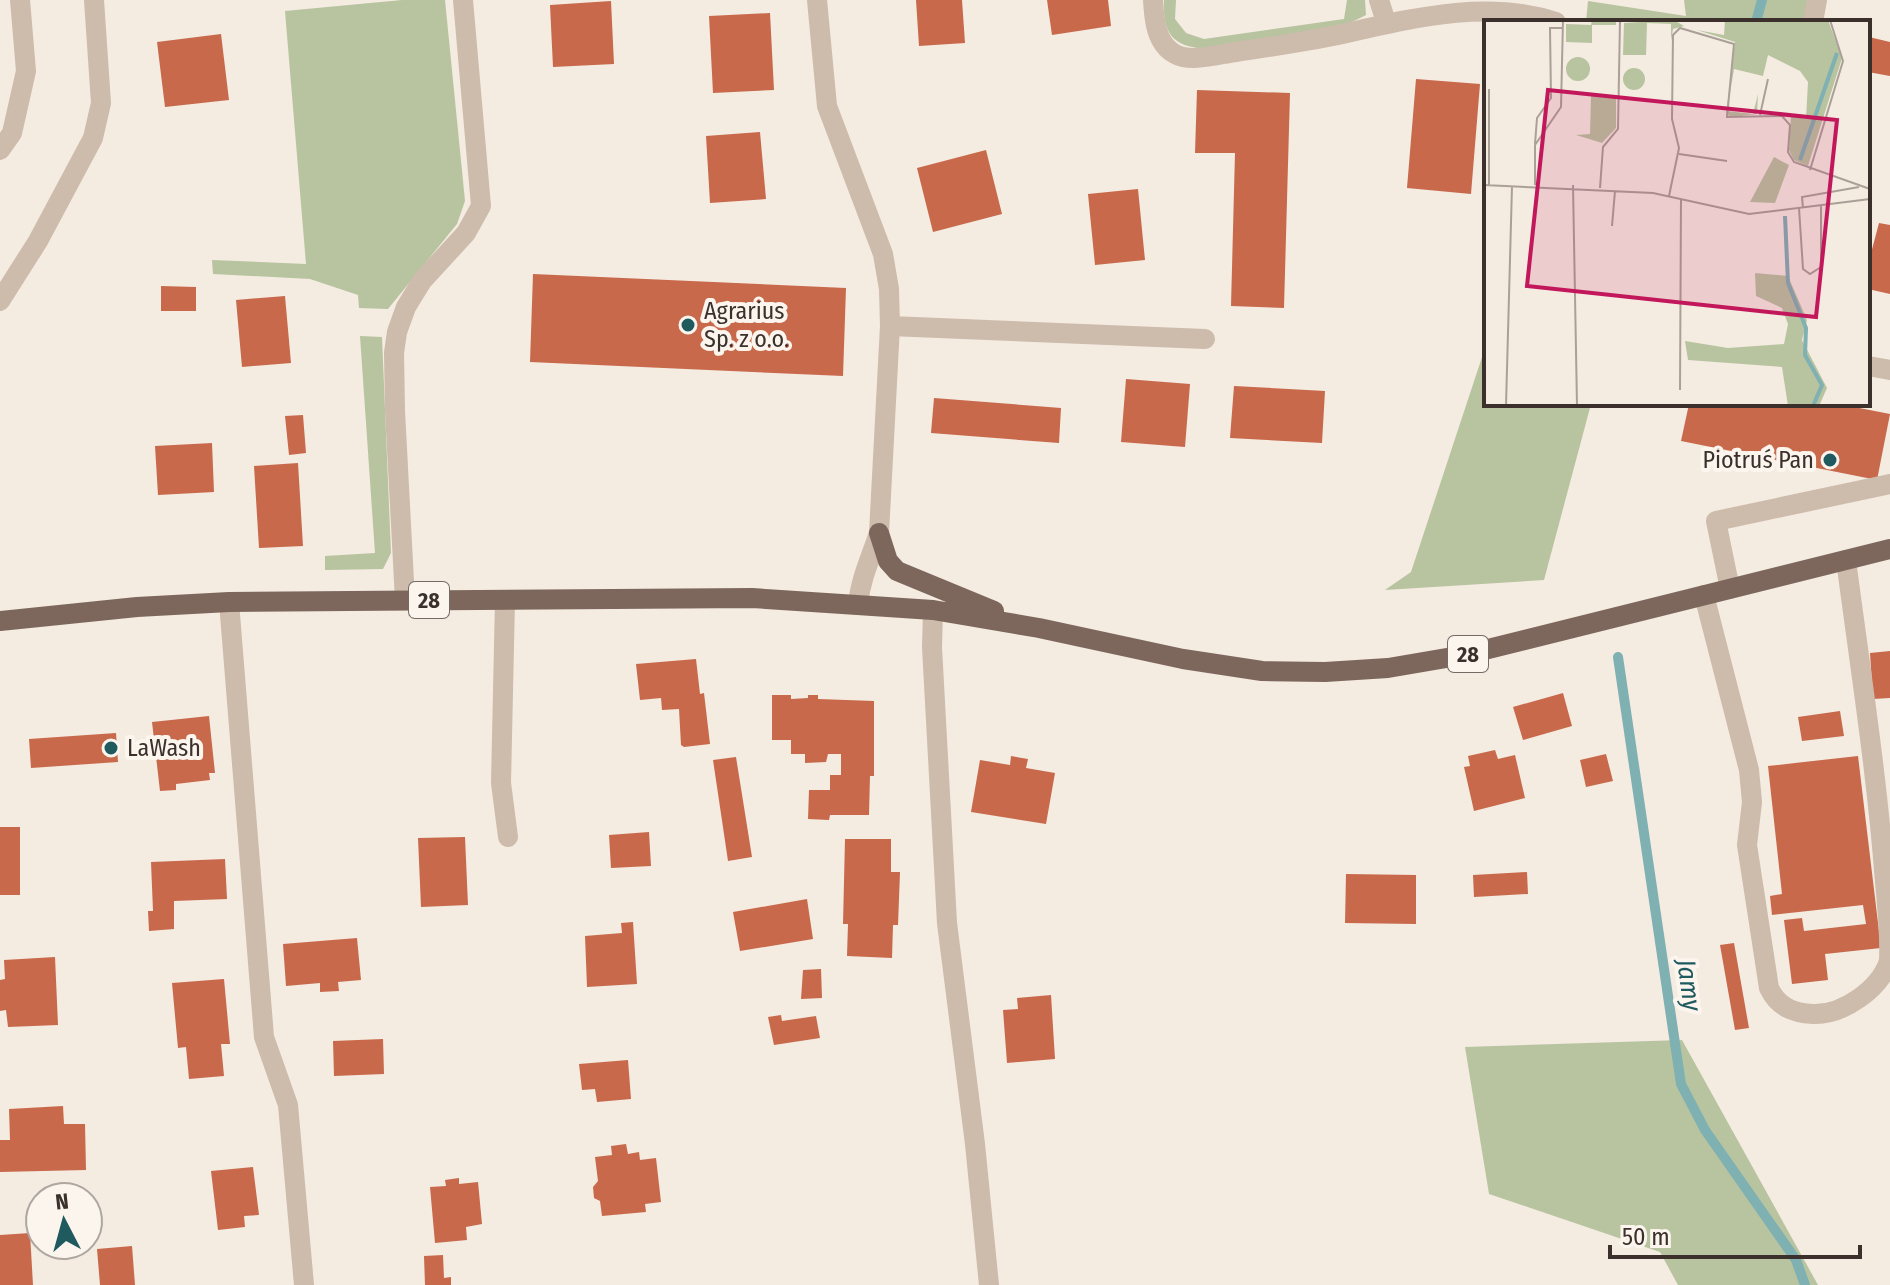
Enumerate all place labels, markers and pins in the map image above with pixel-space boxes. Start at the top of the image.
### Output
place label: Agrarius Sp. z o.o. [704,297,789,353]
marker: Agrarius Sp. z o.o. [679,316,697,334]
place label: Piotruś Pan [1702,446,1814,474]
marker: Piotruś Pan [1821,451,1839,469]
place label: LaWash [127,734,201,762]
marker: LaWash [102,739,120,757]

